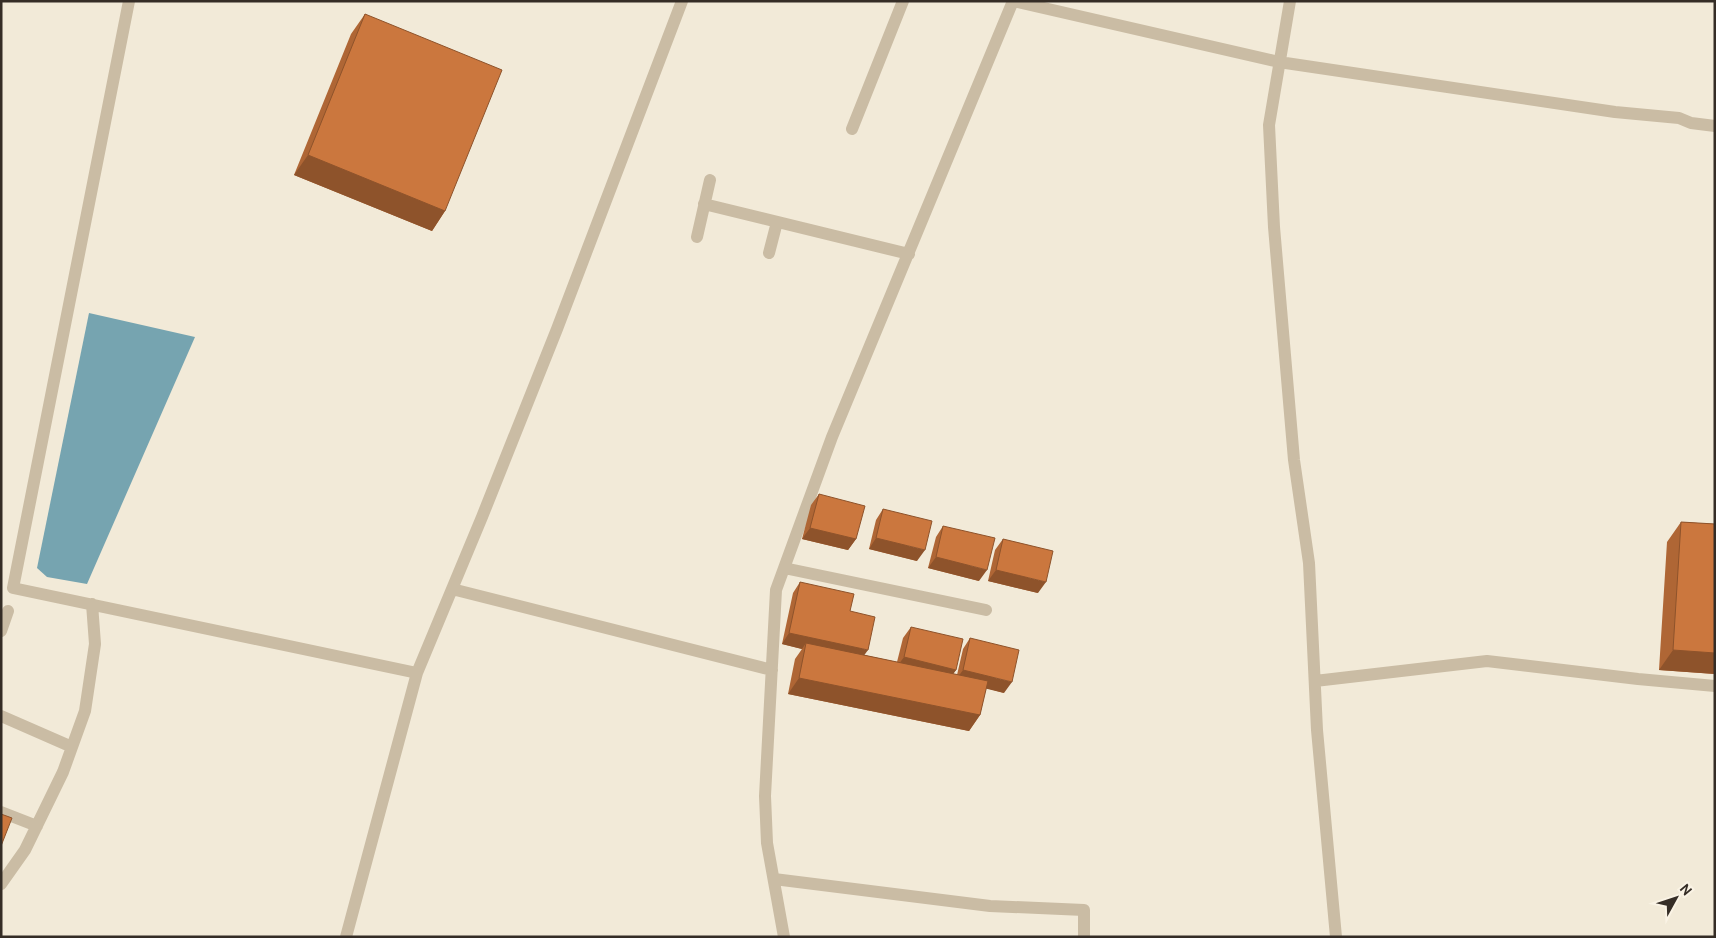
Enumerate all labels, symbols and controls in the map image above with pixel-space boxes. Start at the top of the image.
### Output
north arrow [1651,873,1701,923]
text: N [1676,880,1696,899]

